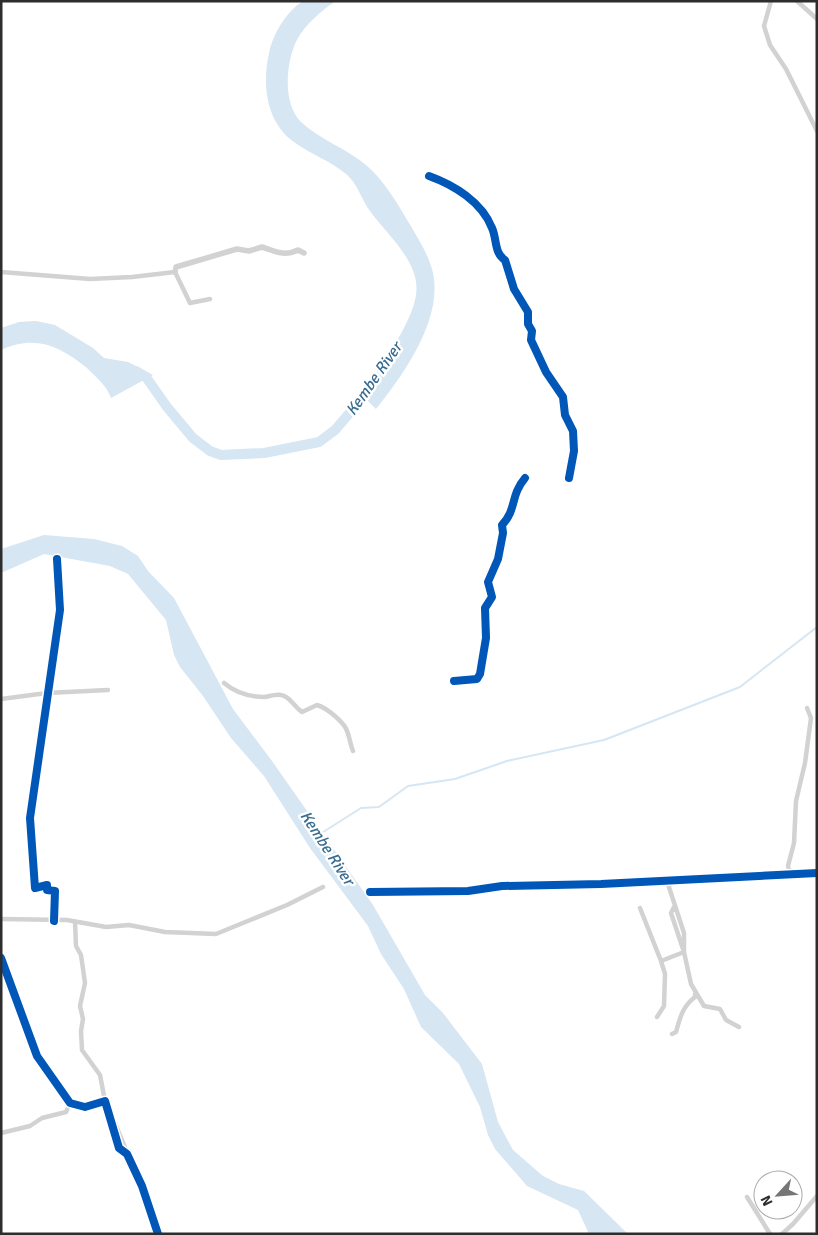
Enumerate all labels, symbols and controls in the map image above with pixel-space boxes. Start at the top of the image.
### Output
water label: Kembe River [342,337,408,419]
water label: Kembe River [296,807,360,891]
north arrow [753,1170,803,1220]
text: N [757,1192,777,1209]

